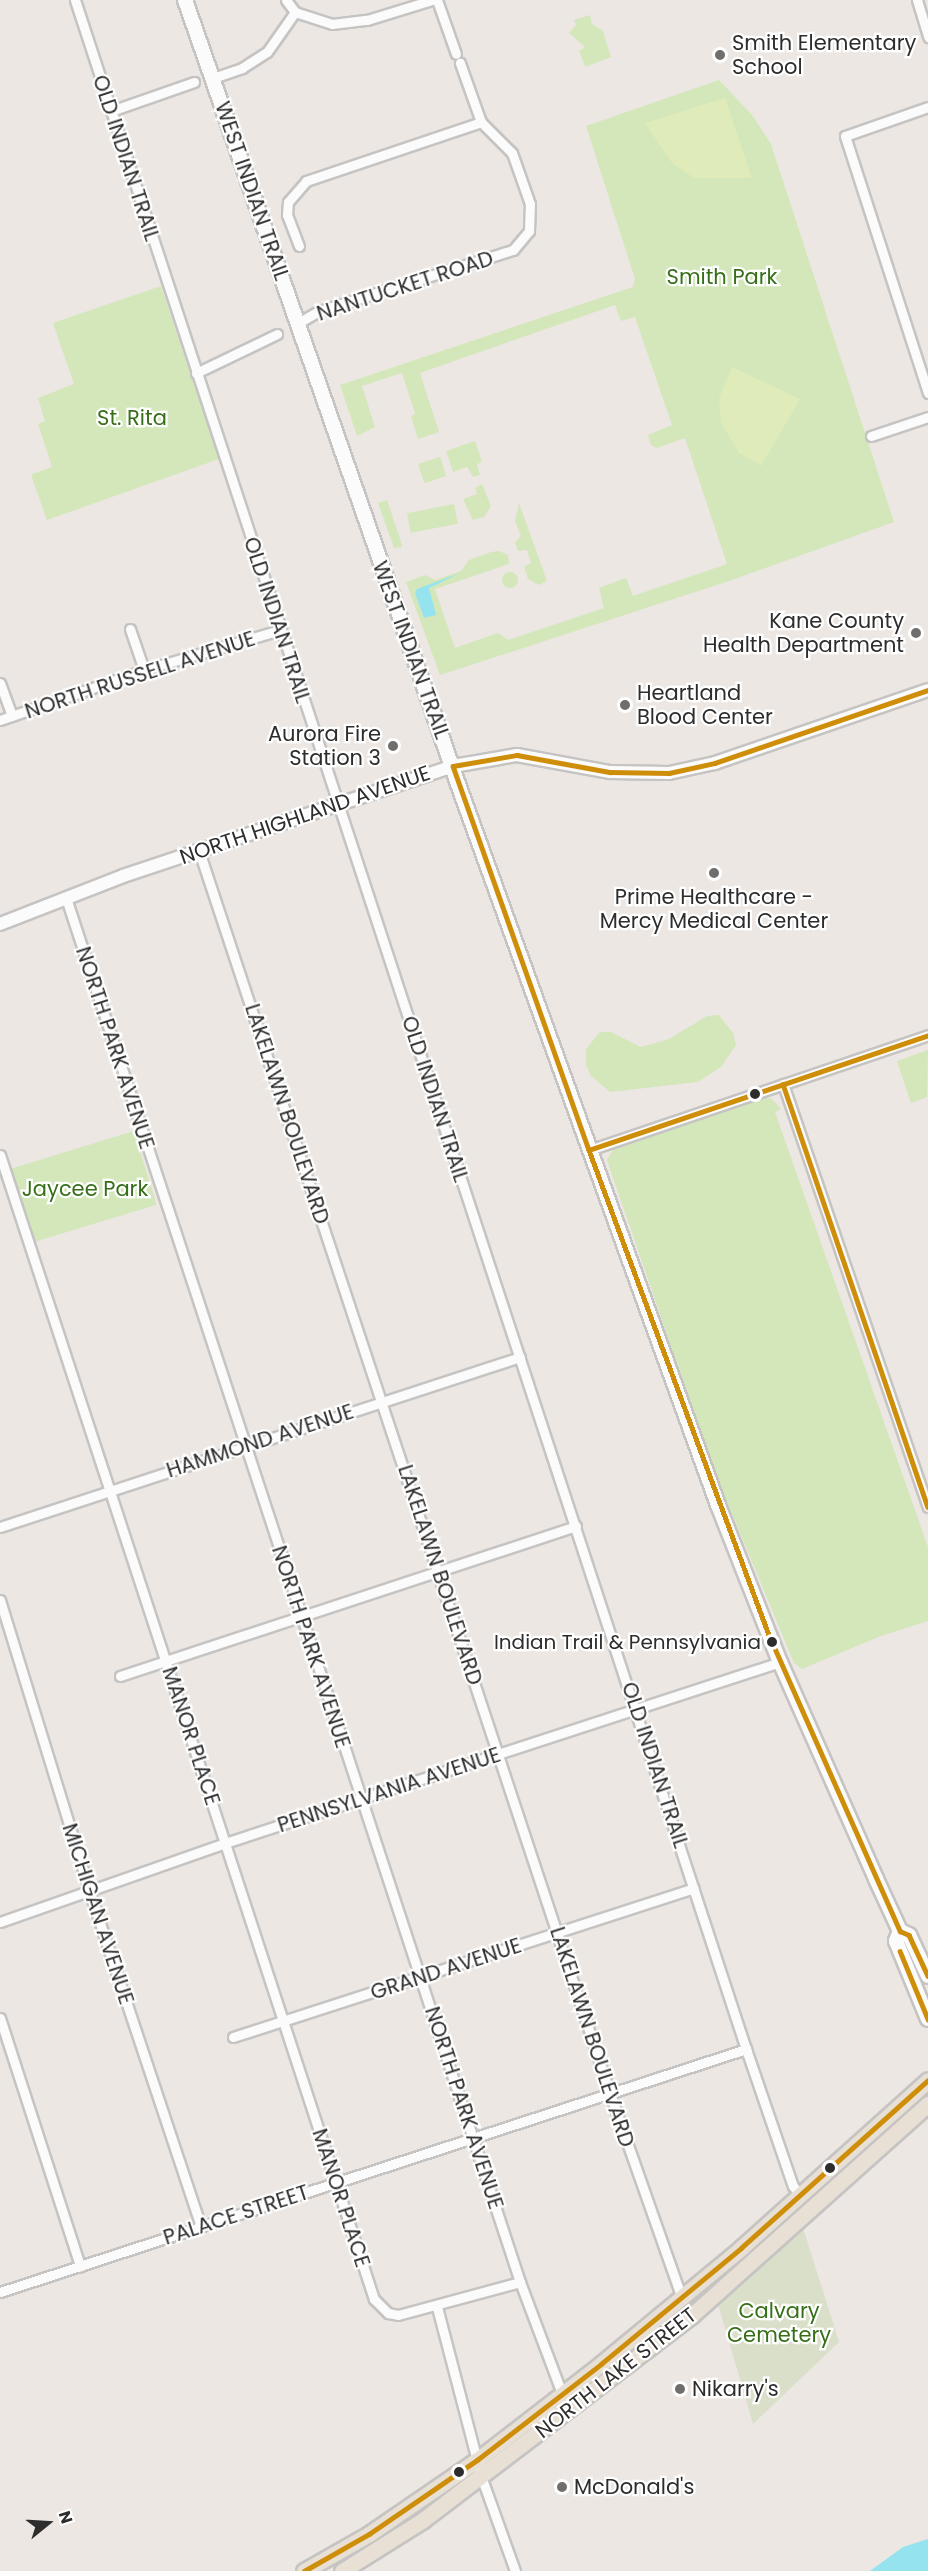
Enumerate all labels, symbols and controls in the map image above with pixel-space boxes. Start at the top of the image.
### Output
place label: Smith Elementary School [732,30,916,80]
marker: Smith Elementary School [713,48,727,62]
street label: OLD INDIAN TRAIL [87,72,165,244]
street label: WEST INDIAN TRAIL [210,98,294,284]
street label: NANTUCKET ROAD [314,246,496,326]
park label: Smith Park [667,264,777,290]
park label: St. Rita [97,405,167,431]
street label: OLD INDIAN TRAIL [238,534,316,706]
street label: WEST INDIAN TRAIL [367,558,455,742]
place label: Kane County Health Department [703,608,904,658]
street label: NORTH RUSSELL AVENUE [22,626,258,724]
marker: Kane County Health Department [909,626,923,640]
place label: Heartland Blood Center [637,680,773,730]
marker: Heartland Blood Center [618,698,632,712]
place label: Aurora Fire Station 3 [268,721,381,771]
marker: Aurora Fire Station 3 [386,739,400,753]
street label: NORTH HIGHLAND AVENUE [176,760,434,870]
marker: Prime Healthcare - Mercy Medical Center [705,864,723,882]
place label: Prime Healthcare - Mercy Medical Center [600,884,828,934]
street label: NORTH PARK AVENUE [70,943,160,1153]
street label: LAKELAWN BOULEVARD [239,1001,335,1227]
street label: OLD INDIAN TRAIL [396,1013,474,1185]
unlabelled marker [749,1088,761,1100]
park label: Jaycee Park [22,1176,148,1202]
street label: HAMMOND AVENUE [163,1399,357,1483]
street label: LAKELAWN BOULEVARD [392,1462,488,1688]
street label: NORTH PARK AVENUE [266,1542,356,1752]
place label: Indian Trail & Pennsylvania [494,1630,761,1654]
marker: Indian Trail & Pennsylvania [766,1636,778,1648]
street label: MANOR PLACE [157,1664,225,1808]
street label: OLD INDIAN TRAIL [616,1679,694,1851]
street label: PENNSYLVANIA AVENUE [274,1742,504,1838]
street label: MICHIGAN AVENUE [57,1820,139,2008]
street label: LAKELAWN BOULEVARD [544,1924,640,2150]
street label: GRAND AVENUE [367,1933,525,2005]
street label: NORTH PARK AVENUE [419,2003,509,2213]
street label: MANOR PLACE [307,2126,375,2270]
unlabelled marker [824,2162,836,2174]
street label: PALACE STREET [160,2180,312,2250]
park label: Calvary Cemetery [727,2298,831,2348]
street label: NORTH LAKE STREET [531,2302,701,2444]
place label: Nikarry's [692,2376,779,2402]
marker: Nikarry's [673,2382,687,2396]
unlabelled marker [453,2466,465,2478]
place label: McDonald's [574,2474,694,2500]
marker: McDonald's [555,2480,569,2494]
north arrow [18,2493,78,2553]
text: N [53,2508,78,2527]

